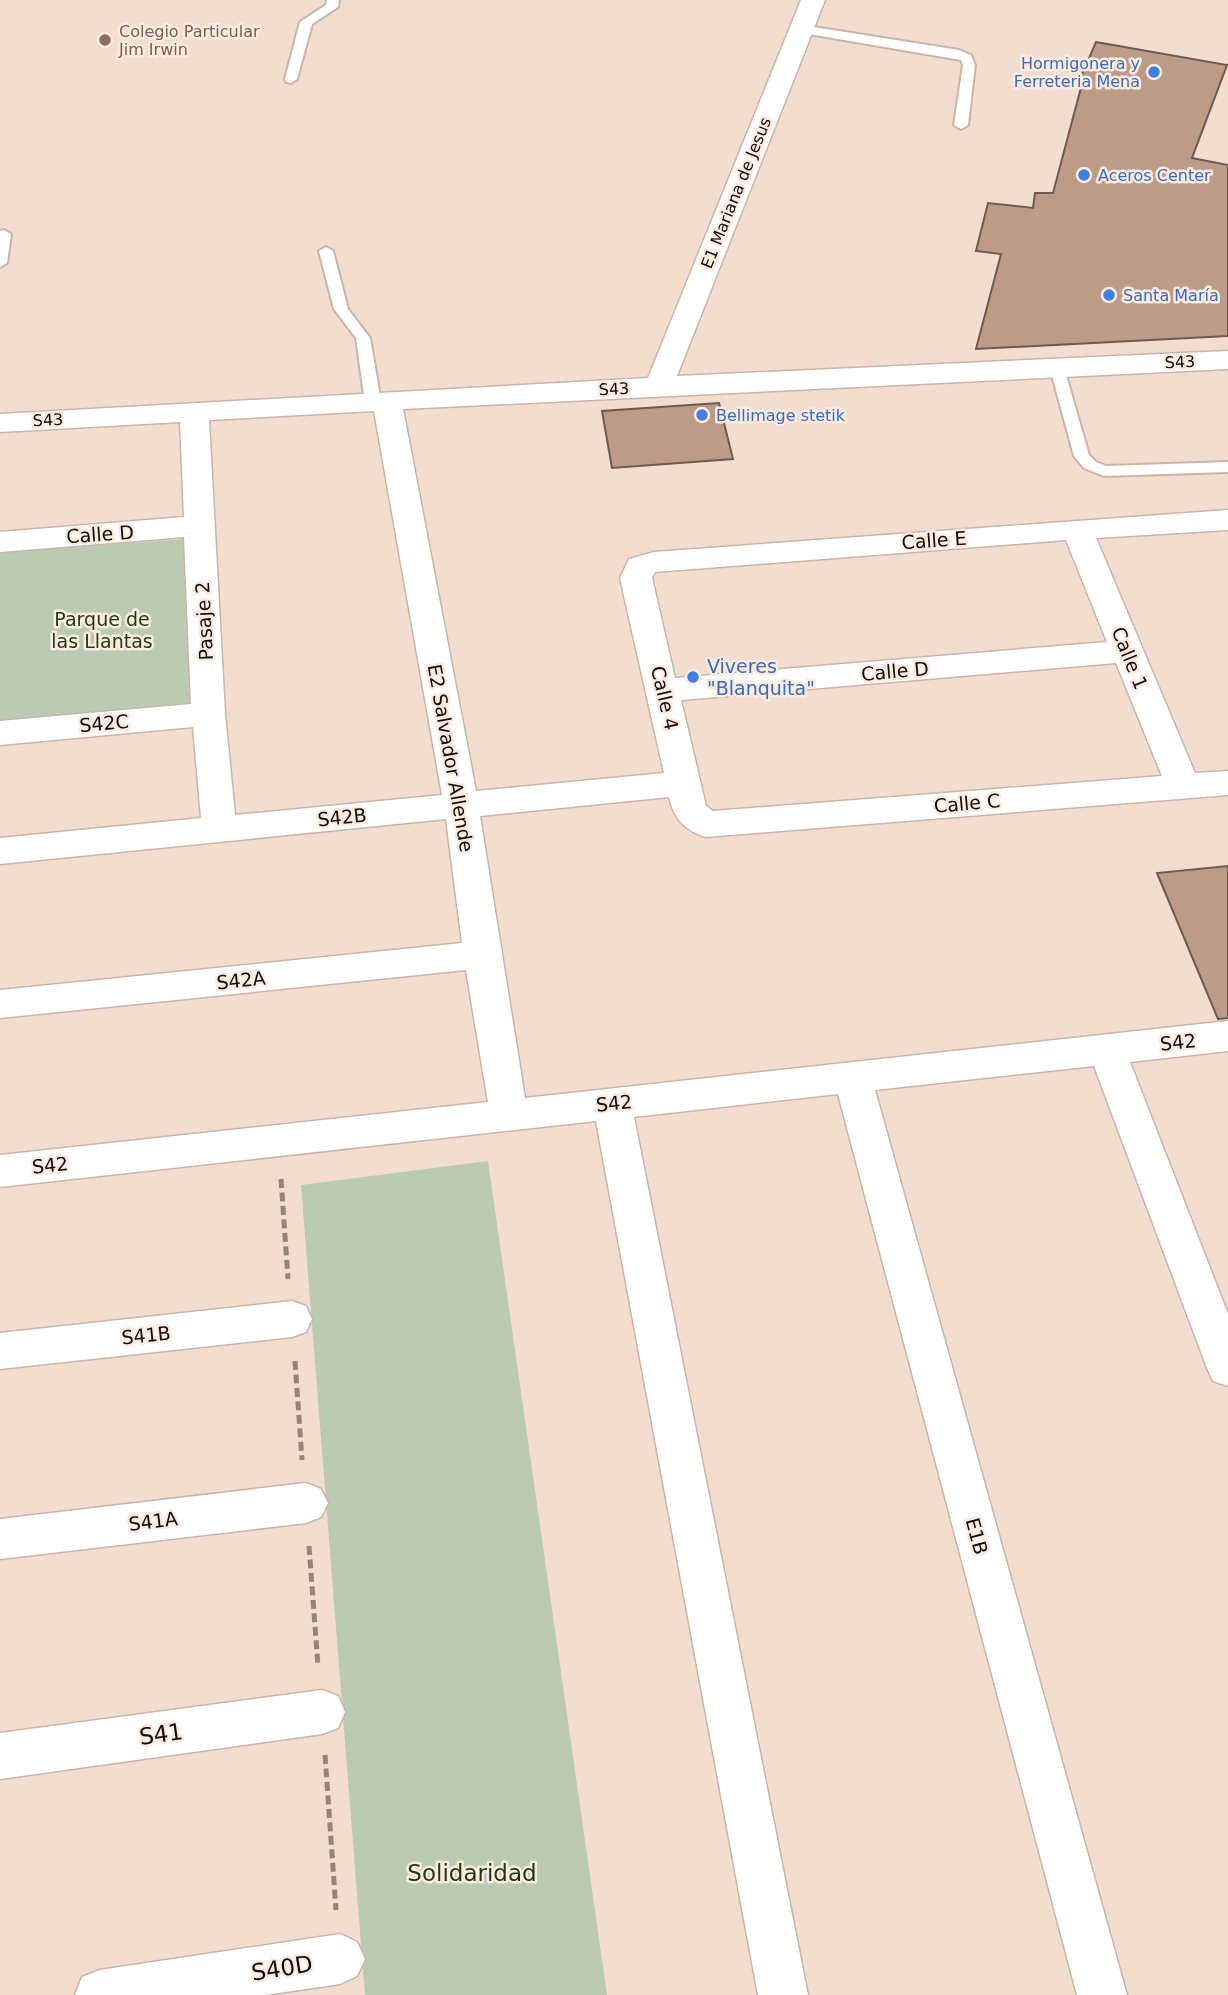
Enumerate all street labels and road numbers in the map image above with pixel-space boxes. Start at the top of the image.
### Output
street label: E1 Mariana de Jesus [697,115,775,271]
street label: S43 [1164,352,1196,372]
street label: S43 [598,379,630,399]
street label: S43 [32,410,64,430]
street label: Calle D [65,521,135,547]
street label: Calle E [901,527,967,553]
street label: Pasaje 2 [191,581,217,661]
street label: Calle 1 [1108,624,1152,692]
street label: Calle D [860,657,930,685]
street label: E2 Salvador Allende [424,662,478,854]
street label: Calle 4 [647,664,683,732]
street label: S42C [78,710,130,736]
street label: Calle C [933,789,1001,817]
street label: S42B [316,803,368,831]
street label: S42A [215,966,267,994]
street label: S42 [1159,1029,1197,1055]
street label: S42 [595,1090,633,1116]
street label: S42 [31,1152,69,1178]
street label: S41B [120,1321,172,1349]
street label: S41A [127,1507,179,1535]
street label: E1B [962,1515,992,1557]
street label: S41 [137,1718,185,1750]
street label: S40D [250,1950,314,1986]

